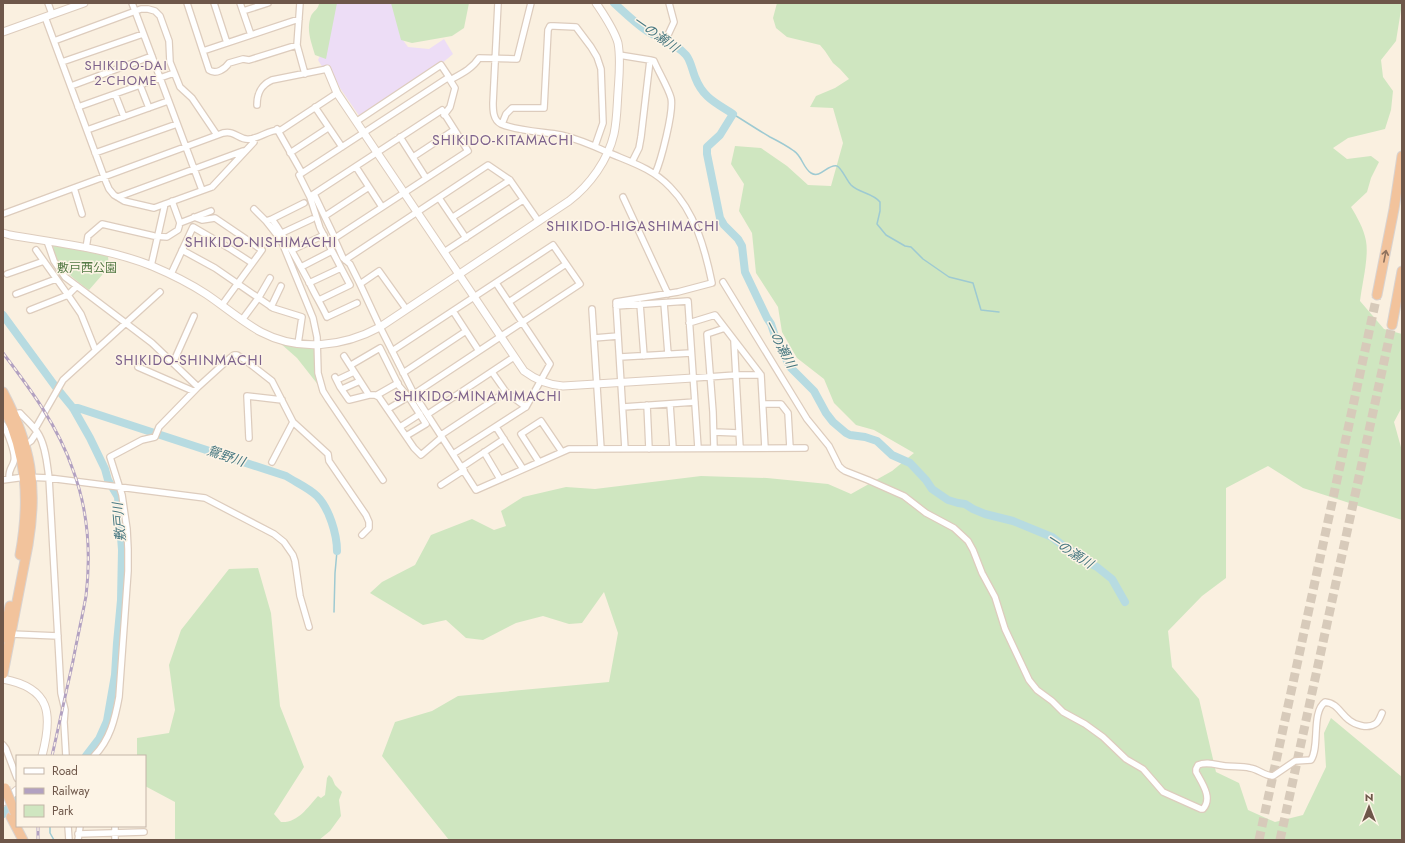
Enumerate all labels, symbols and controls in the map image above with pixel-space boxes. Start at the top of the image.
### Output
water label: 一の瀬川 [629,11,684,58]
district label: SHIKIDO-DAI 2-CHOME [84,56,168,90]
district label: SHIKIDO-KITAMACHI [432,130,574,150]
district label: SHIKIDO-HIGASHIMACHI [546,216,720,236]
district label: SHIKIDO-NISHIMACHI [185,232,337,252]
one-way arrow [1381,250,1389,263]
park label: 敷戸西公園 [57,259,117,277]
water label: 一の瀬川 [759,317,802,373]
district label: SHIKIDO-SHINMACHI [115,350,263,370]
district label: SHIKIDO-MINAMIMACHI [394,386,562,406]
water label: 鴛野川 [204,441,249,472]
water label: 敷戸川 [108,500,130,542]
water label: 一の瀬川 [1043,529,1099,574]
legend [16,755,146,827]
text: Road [52,762,78,780]
text: Railway [52,782,90,800]
north arrow [1349,787,1389,827]
text: N [1365,789,1373,805]
text: Park [52,802,74,820]

